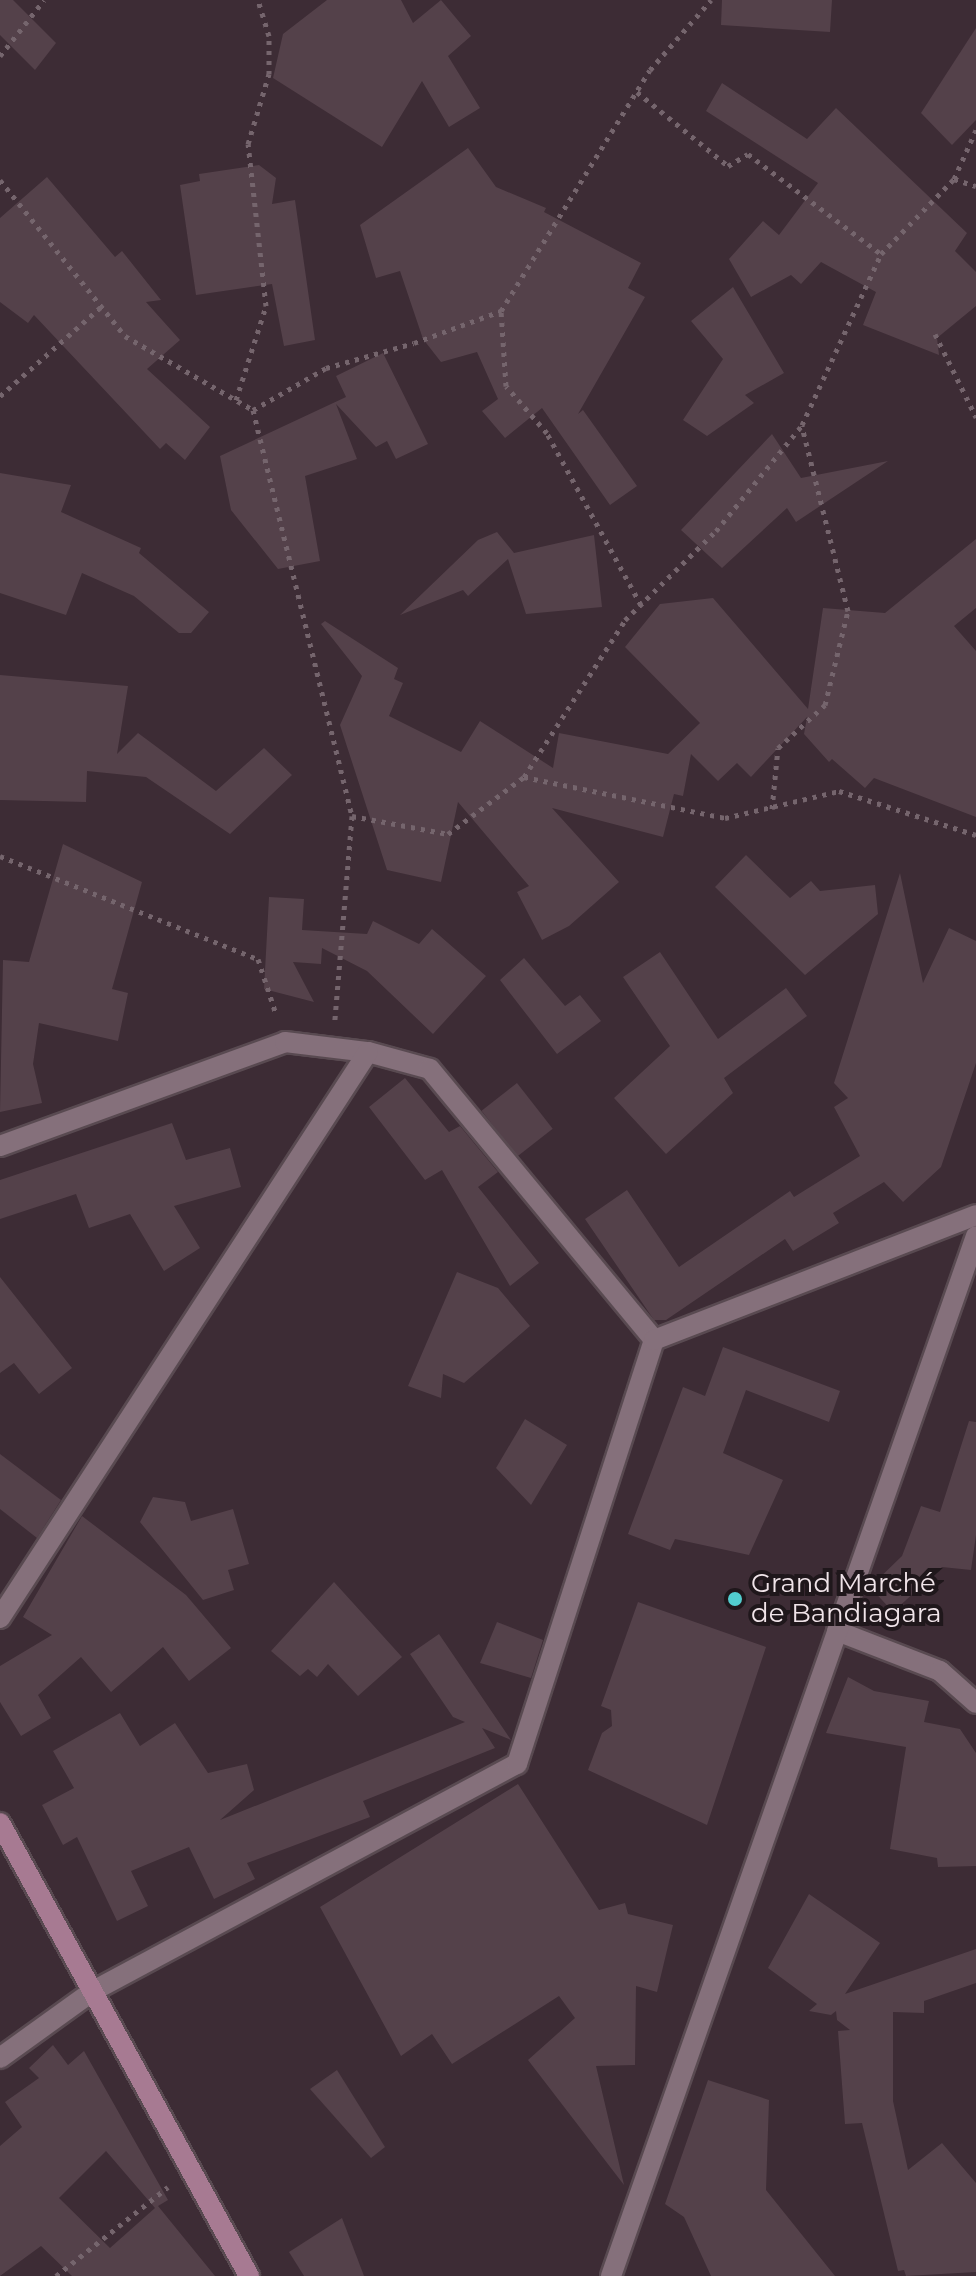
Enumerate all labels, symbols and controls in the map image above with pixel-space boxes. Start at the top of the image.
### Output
place label: Grand Marché de Bandiagara [751,1568,941,1630]
marker: Grand Marché de Bandiagara [726,1590,744,1608]

